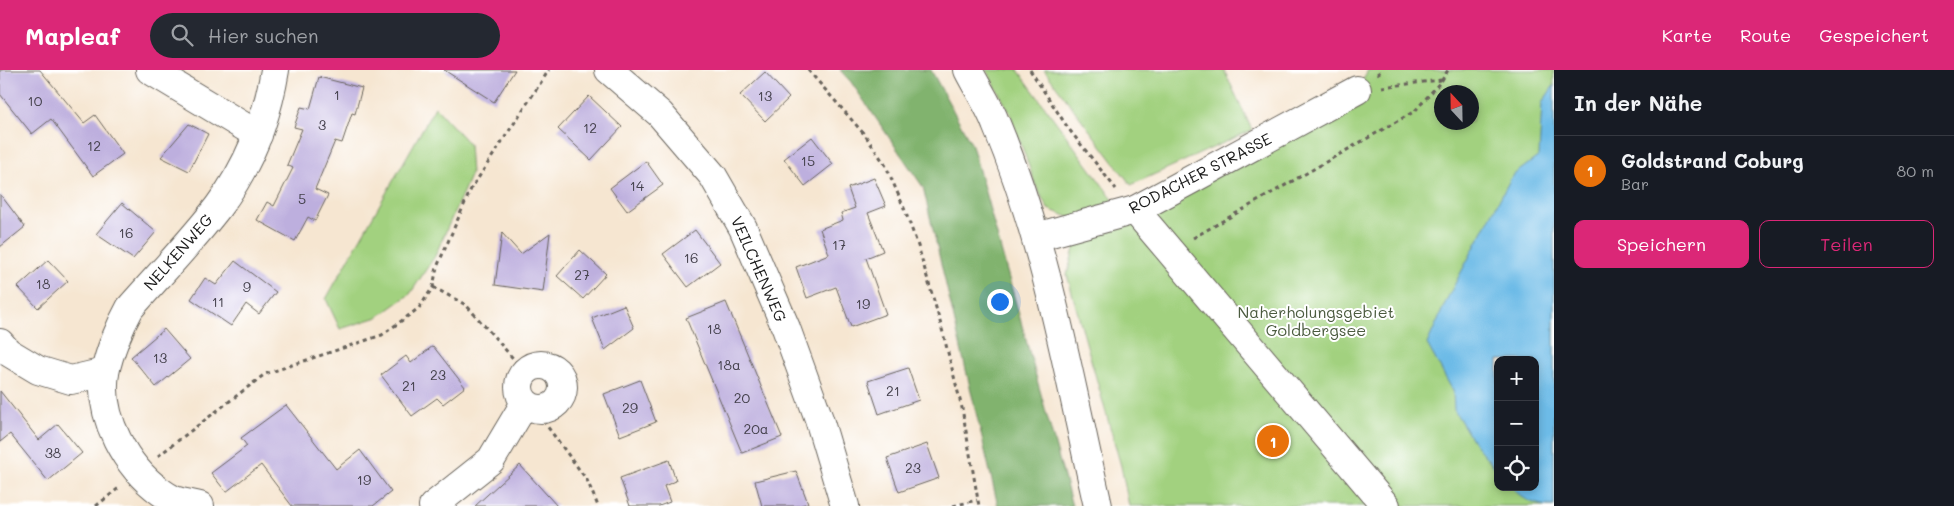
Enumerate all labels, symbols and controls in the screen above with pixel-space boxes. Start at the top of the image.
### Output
search box [150,13,500,58]
text: Mapleaf [25,20,120,51]
icon: search [168,21,196,49]
text: Hier suchen [208,23,319,48]
text: Karte [1662,23,1712,47]
text: Route [1740,23,1791,47]
text: Gespeichert [1819,23,1929,47]
house number: 1 [334,85,340,104]
north arrow [1434,85,1479,130]
house number: 13 [758,86,772,105]
text: In der Nähe [1574,89,1702,116]
house number: 10 [28,91,43,110]
house number: 3 [318,115,326,134]
house number: 12 [583,118,597,137]
street label: RODACHER STRASSE [1125,127,1275,218]
house number: 12 [87,136,101,155]
text: Goldstrand Coburg [1621,148,1804,173]
house number: 15 [801,151,815,170]
text: 1 [1586,160,1594,181]
text: 80 m [1897,160,1934,181]
text: Bar [1621,173,1649,194]
house number: 14 [630,176,645,195]
house number: 5 [298,189,306,208]
street label: NELKENWEG [138,209,217,294]
street label: VEILCHENWEG [727,213,792,325]
button: Speichern [1574,220,1749,268]
button: Teilen [1759,220,1934,268]
house number: 16 [119,223,133,242]
house number: 17 [832,235,846,254]
house number: 16 [684,248,698,267]
house number: 27 [574,265,590,284]
house number: 18 [36,274,50,293]
house number: 9 [243,277,251,296]
your location [987,289,1013,315]
house number: 11 [212,292,224,311]
house number: 19 [856,294,870,313]
park label: Naherholungsgebiet Goldbergsee [1237,301,1395,340]
house number: 18 [707,319,721,338]
house number: 13 [153,348,167,367]
house number: 18a [717,355,741,374]
map controls [1494,356,1539,491]
button: + [1494,356,1539,401]
house number: 23 [430,365,446,384]
house number: 21 [402,376,416,395]
house number: 21 [886,381,900,400]
house number: 20 [734,388,751,407]
house number: 29 [622,398,638,417]
button: − [1494,401,1539,446]
house number: 20a [743,419,769,438]
pin: 1 [1257,422,1289,460]
house number: 38 [45,443,61,462]
button: locate [1494,446,1539,491]
house number: 23 [905,458,921,477]
house number: 19 [357,470,371,489]

